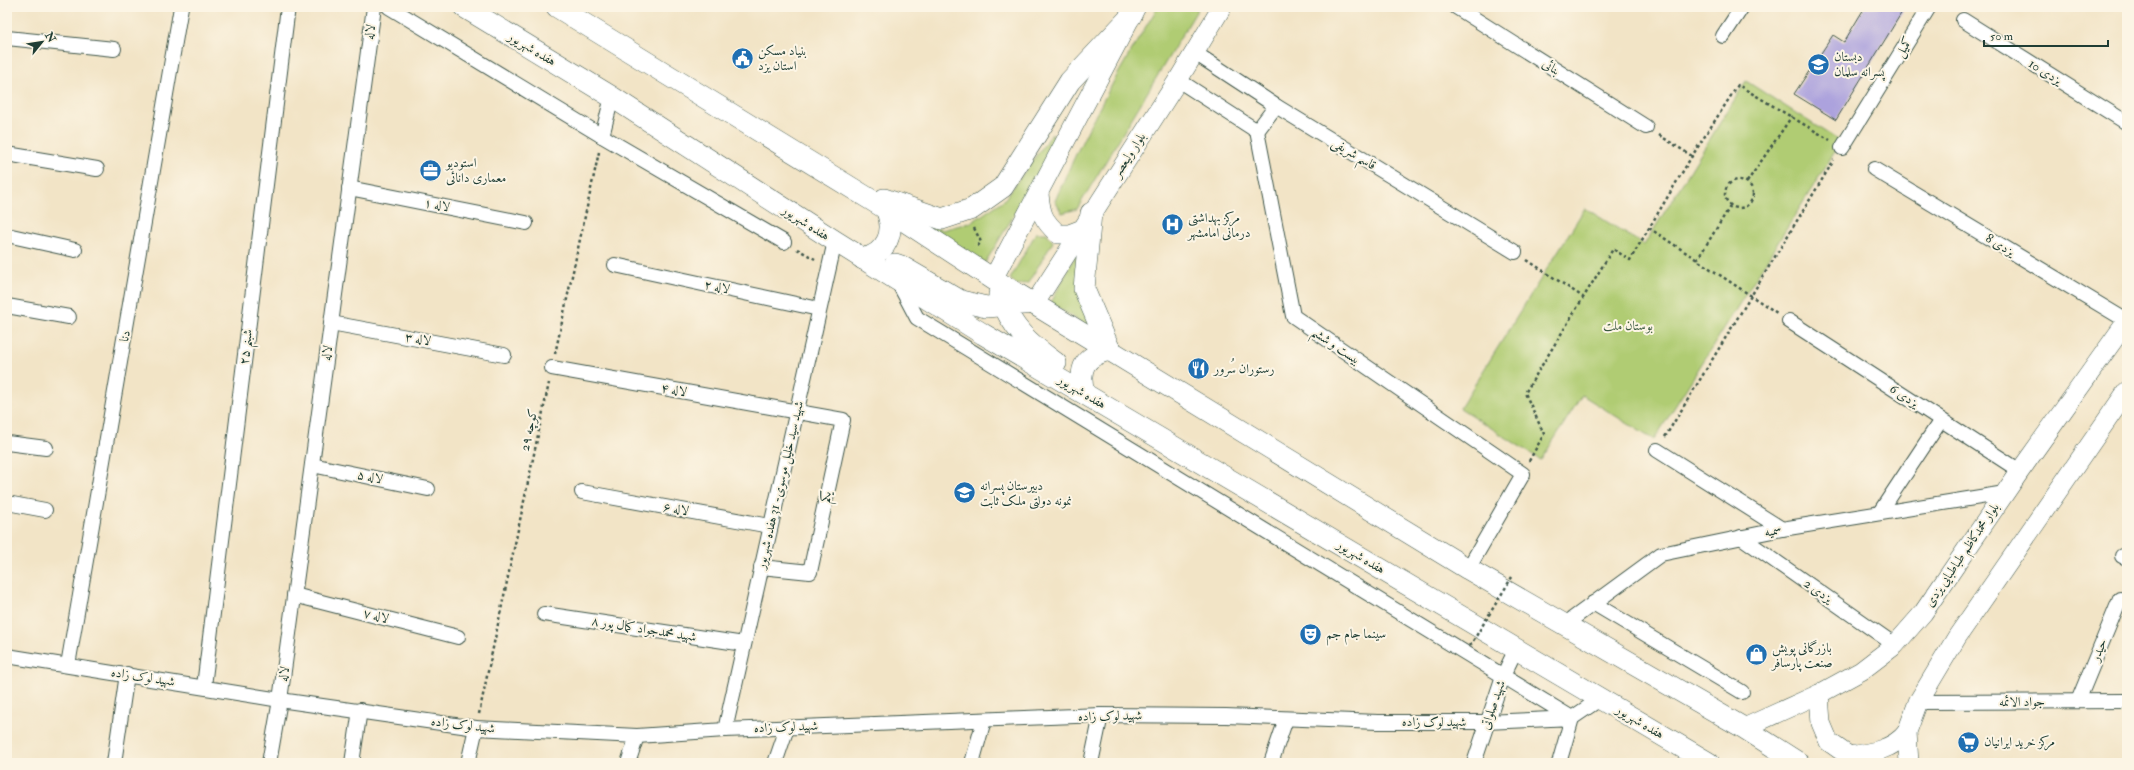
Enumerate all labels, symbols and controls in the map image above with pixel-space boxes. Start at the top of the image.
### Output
north arrow [22,22,62,62]
scale bar [1984,22,2108,48]
street label: لاله [361,23,379,41]
street label: هفده شهریور [503,27,559,70]
text: N [42,29,59,46]
text: 50 m [1990,29,2014,44]
street label: کمیل [1892,34,1917,61]
place label: بنیاد مسکن استان یزد [758,43,807,74]
public building icon: بنیاد مسکن استان یزد [729,45,755,71]
place label: دبستان پسرانه سلمان [1834,49,1886,81]
school or university icon: دبستان پسرانه سلمان [1805,51,1831,77]
street label: بنائی [1539,55,1563,79]
street label: یزدی 10 [2026,56,2066,89]
street label: بلوار ولیعصر [1108,130,1149,182]
street label: قاسم شریفی [1326,135,1379,178]
place label: استودیو معماری دانائی [444,155,506,186]
office icon: استودیو معماری دانائی [418,157,444,183]
street label: لاله ۱ [423,195,451,215]
street label: هفده شهریور [778,201,833,244]
place label: مرکز بهداشتی درمانی امامشهر [1186,210,1251,241]
hospital icon: مرکز بهداشتی درمانی امامشهر [1160,212,1186,238]
street label: یزدی 8 [1983,230,2019,261]
street label: لاله ۲ [703,276,731,298]
park label: بوستان ملت [1603,318,1653,334]
street label: بیست و ششم [1306,324,1363,372]
street label: شبنم ۲۵ [236,328,261,366]
street label: دنا [116,329,134,343]
street label: لاله ۳ [404,329,432,349]
street label: لاله [318,344,336,362]
restaurant icon: رستوران سُرور [1186,356,1212,382]
place label: رستوران سُرور [1212,358,1274,377]
street label: هفده شهریور [1053,370,1109,413]
street label: لاله ۴ [660,380,688,400]
street label: یزدی 6 [1887,381,1923,412]
street label: شهید سید خلیل موسوی- 31 هفده شهریور [752,400,808,573]
street label: کوچه 2۹ [517,407,541,453]
street label: لاله ۵ [356,466,384,488]
place label: دبیرستان پسرانه نمونه دولتی ملک ثابت [980,478,1072,510]
school or university icon: دبیرستان پسرانه نمونه دولتی ملک ثابت [952,480,978,506]
street label: یکم [817,488,839,505]
street label: لاله ۶ [662,499,690,519]
street label: بلوار محمدکاظم طباطبایی یزدی [1921,500,2006,612]
street label: سمیه [1763,521,1783,540]
street label: هفده شهریور [1332,535,1388,578]
street label: یزدی 2 [1801,575,1837,608]
street label: لاله ۷ [362,605,391,627]
street label: شهید محمدجواد کمال پور ۸ [590,613,698,646]
theatre icon: سینما جام جم [1298,621,1324,647]
place label: سینما جام جم [1326,626,1386,646]
street label: حیدر [2087,636,2111,666]
place label: بازرگانی پویش صنعت پارسافر [1770,640,1833,672]
shop icon: بازرگانی پویش صنعت پارسافر [1744,642,1770,668]
street label: شهید لوک زاده [110,664,176,690]
street label: لاله [275,665,293,683]
street label: شهید صلواتی [1477,678,1509,732]
street label: جواد الائمه [1999,694,2045,710]
street label: هفده شهریور [1611,700,1667,743]
street label: شهید لوک زاده [1078,707,1142,725]
street label: شهید لوک زاده [430,713,496,737]
street label: شهید لوک زاده [1402,714,1466,730]
street label: شهید لوک زاده [754,718,818,736]
supermarket icon: مرکز خرید ایرانیان [1955,729,1981,755]
place label: مرکز خرید ایرانیان [1984,734,2055,751]

